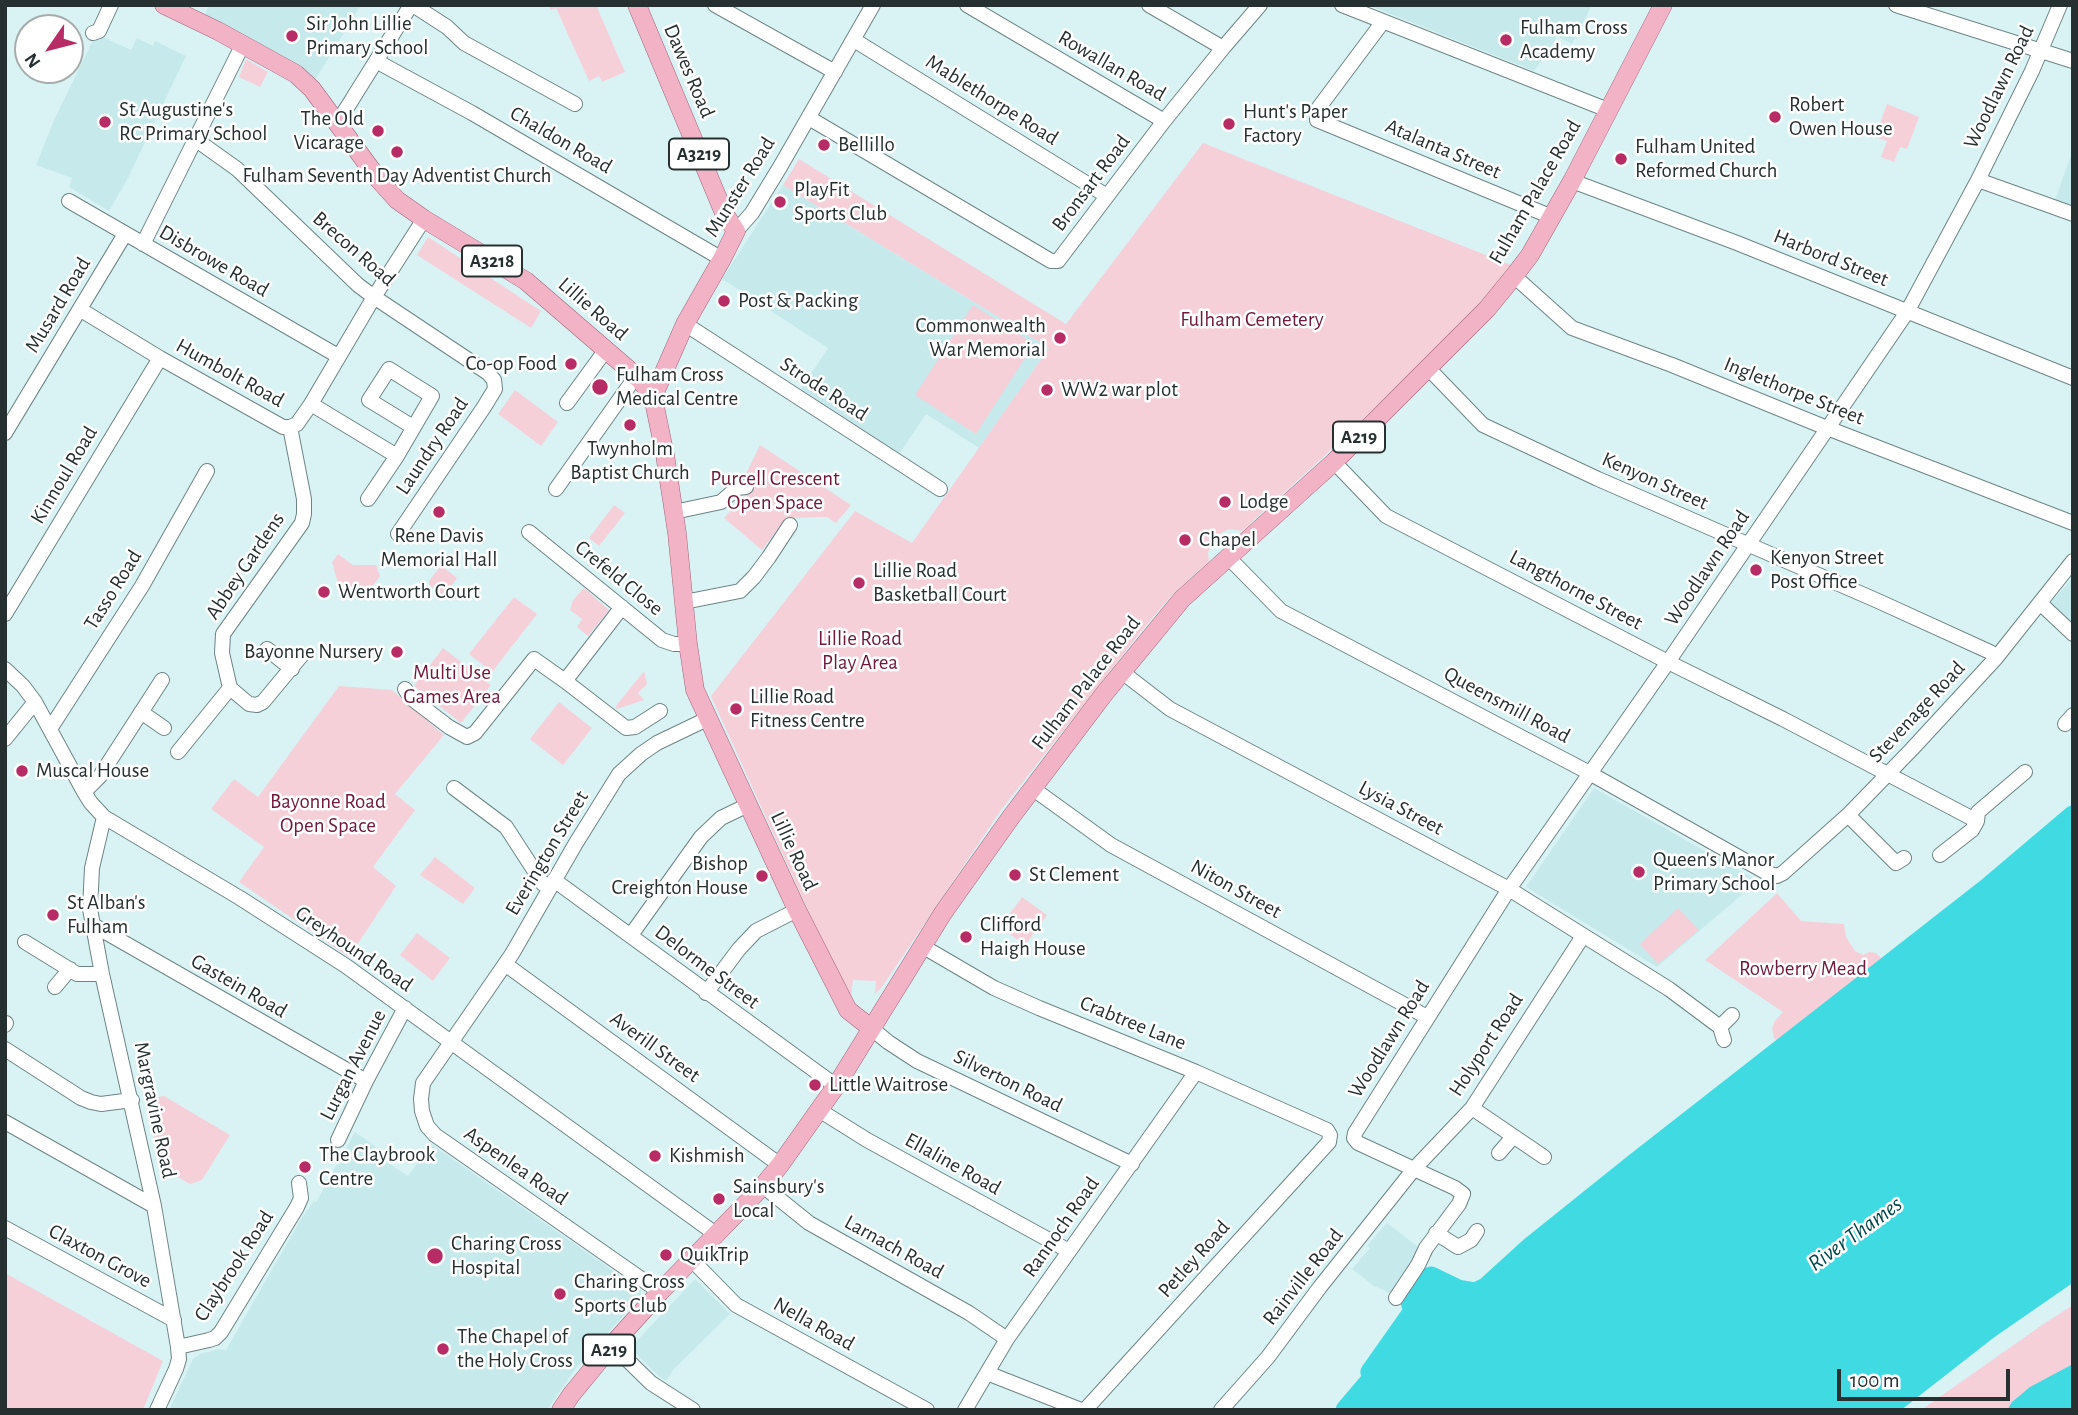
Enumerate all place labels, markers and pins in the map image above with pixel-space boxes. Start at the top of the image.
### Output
place label: Sir John Lillie Primary School [306,11,429,61]
place label: Fulham Cross Academy [1520,15,1628,65]
marker: Sir John Lillie Primary School [284,28,300,44]
marker: Fulham Cross Academy [1498,32,1514,48]
place label: Robert Owen House [1789,92,1893,142]
place label: St Augustine's RC Primary School [119,97,267,147]
place label: Hunt's Paper Factory [1243,99,1348,149]
place label: The Old Vicarage [294,106,364,156]
marker: Robert Owen House [1767,109,1783,125]
marker: St Augustine's RC Primary School [97,114,113,130]
marker: Hunt's Paper Factory [1221,116,1237,132]
marker: The Old Vicarage [370,123,386,139]
place label: Bellillo [838,132,895,158]
place label: Fulham United Reformed Church [1635,134,1777,184]
marker: Bellillo [816,137,832,153]
marker: Fulham Seventh Day Adventist Church [389,144,405,160]
marker: Fulham United Reformed Church [1613,151,1629,167]
place label: Fulham Seventh Day Adventist Church [242,163,552,189]
place label: PlayFit Sports Club [794,177,887,227]
marker: PlayFit Sports Club [772,194,788,210]
place label: Post & Packing [738,288,858,314]
marker: Post & Packing [716,293,732,309]
place label: Commonwealth War Memorial [915,313,1046,363]
marker: Commonwealth War Memorial [1052,330,1068,346]
place label: Co-op Food [465,351,557,377]
marker: Co-op Food [563,356,579,372]
place label: Fulham Cross Medical Centre [616,362,738,412]
marker: Fulham Cross Medical Centre [590,377,610,397]
place label: WW2 war plot [1061,377,1178,403]
marker: WW2 war plot [1039,382,1055,398]
marker: Twynholm Baptist Church [622,417,638,433]
place label: Twynholm Baptist Church [570,436,690,486]
place label: Lodge [1239,489,1289,515]
marker: Lodge [1217,494,1233,510]
marker: Rene Davis Memorial Hall [431,504,447,520]
place label: Rene Davis Memorial Hall [381,523,497,573]
place label: Chapel [1199,527,1256,553]
marker: Chapel [1177,532,1193,548]
place label: Kenyon Street Post Office [1770,545,1884,595]
place label: Lillie Road Basketball Court [873,558,1006,608]
marker: Kenyon Street Post Office [1748,562,1764,578]
marker: Lillie Road Basketball Court [851,575,867,591]
place label: Wentworth Court [338,579,480,605]
marker: Wentworth Court [316,584,332,600]
place label: Bayonne Nursery [244,639,383,665]
marker: Bayonne Nursery [389,644,405,660]
place label: Lillie Road Fitness Centre [750,684,865,734]
marker: Lillie Road Fitness Centre [728,701,744,717]
place label: Muscal House [36,758,149,784]
marker: Muscal House [14,763,30,779]
place label: Queen's Manor Primary School [1653,847,1776,897]
place label: Bishop Creighton House [612,851,748,901]
place label: St Clement [1029,862,1119,888]
marker: Queen's Manor Primary School [1631,864,1647,880]
marker: St Clement [1007,867,1023,883]
marker: Bishop Creighton House [754,868,770,884]
place label: St Alban's Fulham [67,890,145,940]
marker: St Alban's Fulham [45,907,61,923]
place label: Clifford Haigh House [980,912,1086,962]
marker: Clifford Haigh House [958,929,974,945]
place label: Little Waitrose [829,1072,948,1098]
marker: Little Waitrose [807,1077,823,1093]
place label: The Claybrook Centre [319,1142,435,1192]
place label: Kishmish [669,1143,745,1169]
marker: Kishmish [647,1148,663,1164]
marker: The Claybrook Centre [297,1159,313,1175]
place label: Sainsbury's Local [733,1174,824,1224]
marker: Sainsbury's Local [711,1191,727,1207]
place label: Charing Cross Hospital [451,1231,562,1281]
place label: QuikTrip [680,1242,749,1268]
marker: Charing Cross Hospital [425,1246,445,1266]
marker: QuikTrip [658,1247,674,1263]
place label: Charing Cross Sports Club [574,1269,685,1319]
marker: Charing Cross Sports Club [552,1286,568,1302]
place label: The Chapel of the Holy Cross [457,1324,573,1374]
marker: The Chapel of the Holy Cross [435,1341,451,1357]

